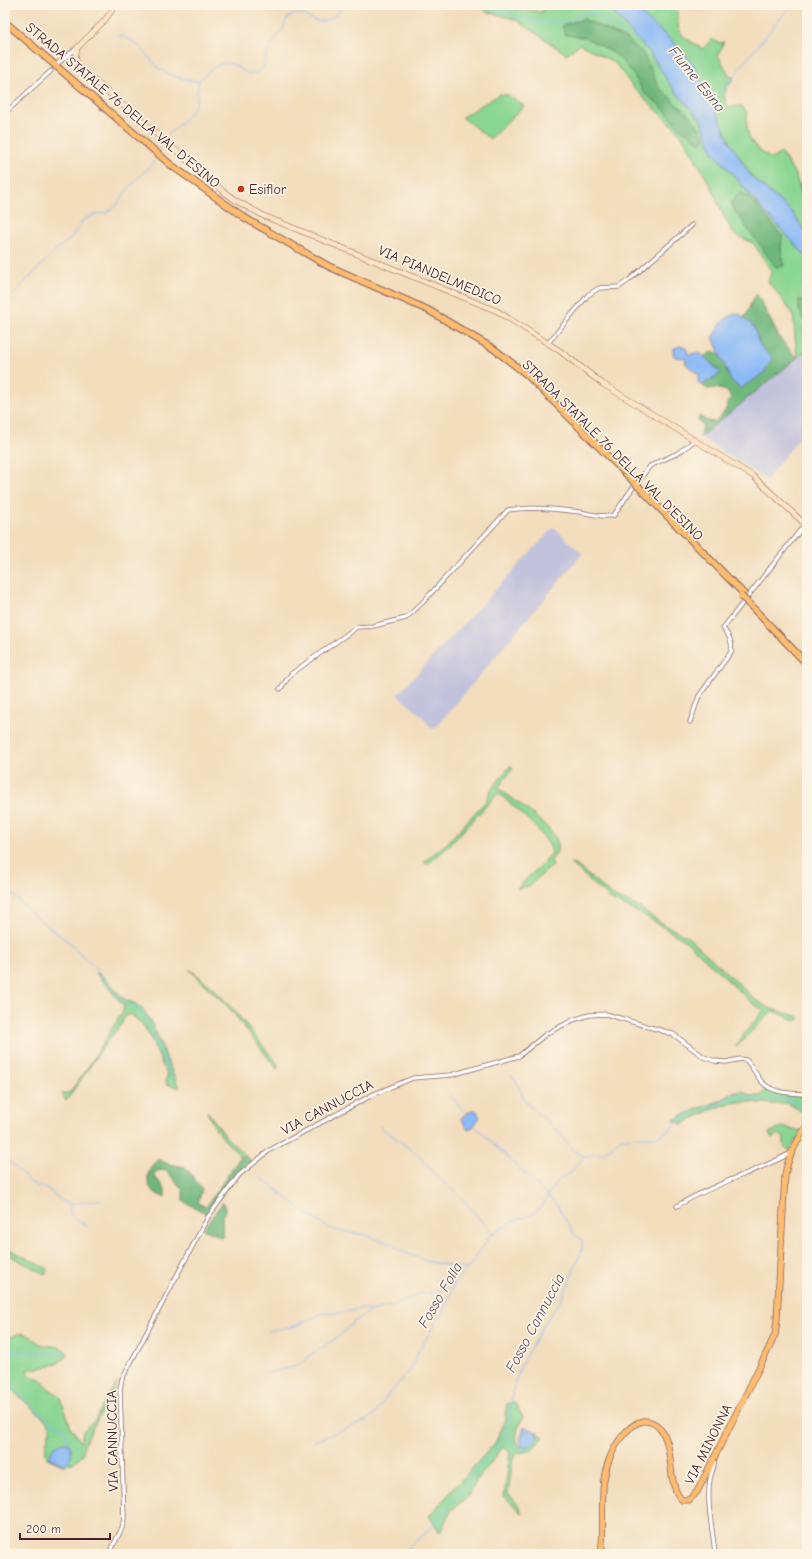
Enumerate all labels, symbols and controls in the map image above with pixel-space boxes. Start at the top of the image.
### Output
street label: STRADA STATALE 76 DELLA VAL D'ESINO [22,19,224,192]
water label: Fiume Esino [665,42,729,116]
place label: Esiflor [249,181,287,198]
marker: Esiflor [236,184,246,194]
street label: VIA PIANDELMEDICO [376,242,504,309]
street label: STRADA STATALE 76 DELLA VAL D'ESINO [519,356,707,544]
street label: VIA CANNUCCIA [278,1076,376,1139]
water label: Fosso Folla [414,1259,466,1331]
water label: Fosso Cannuccia [501,1270,569,1375]
street label: VIA CANNUCCIA [103,1390,122,1492]
street label: VIA MINONNA [681,1401,736,1487]
scale bar [20,1515,110,1541]
text: 200 m [26,1522,61,1536]

